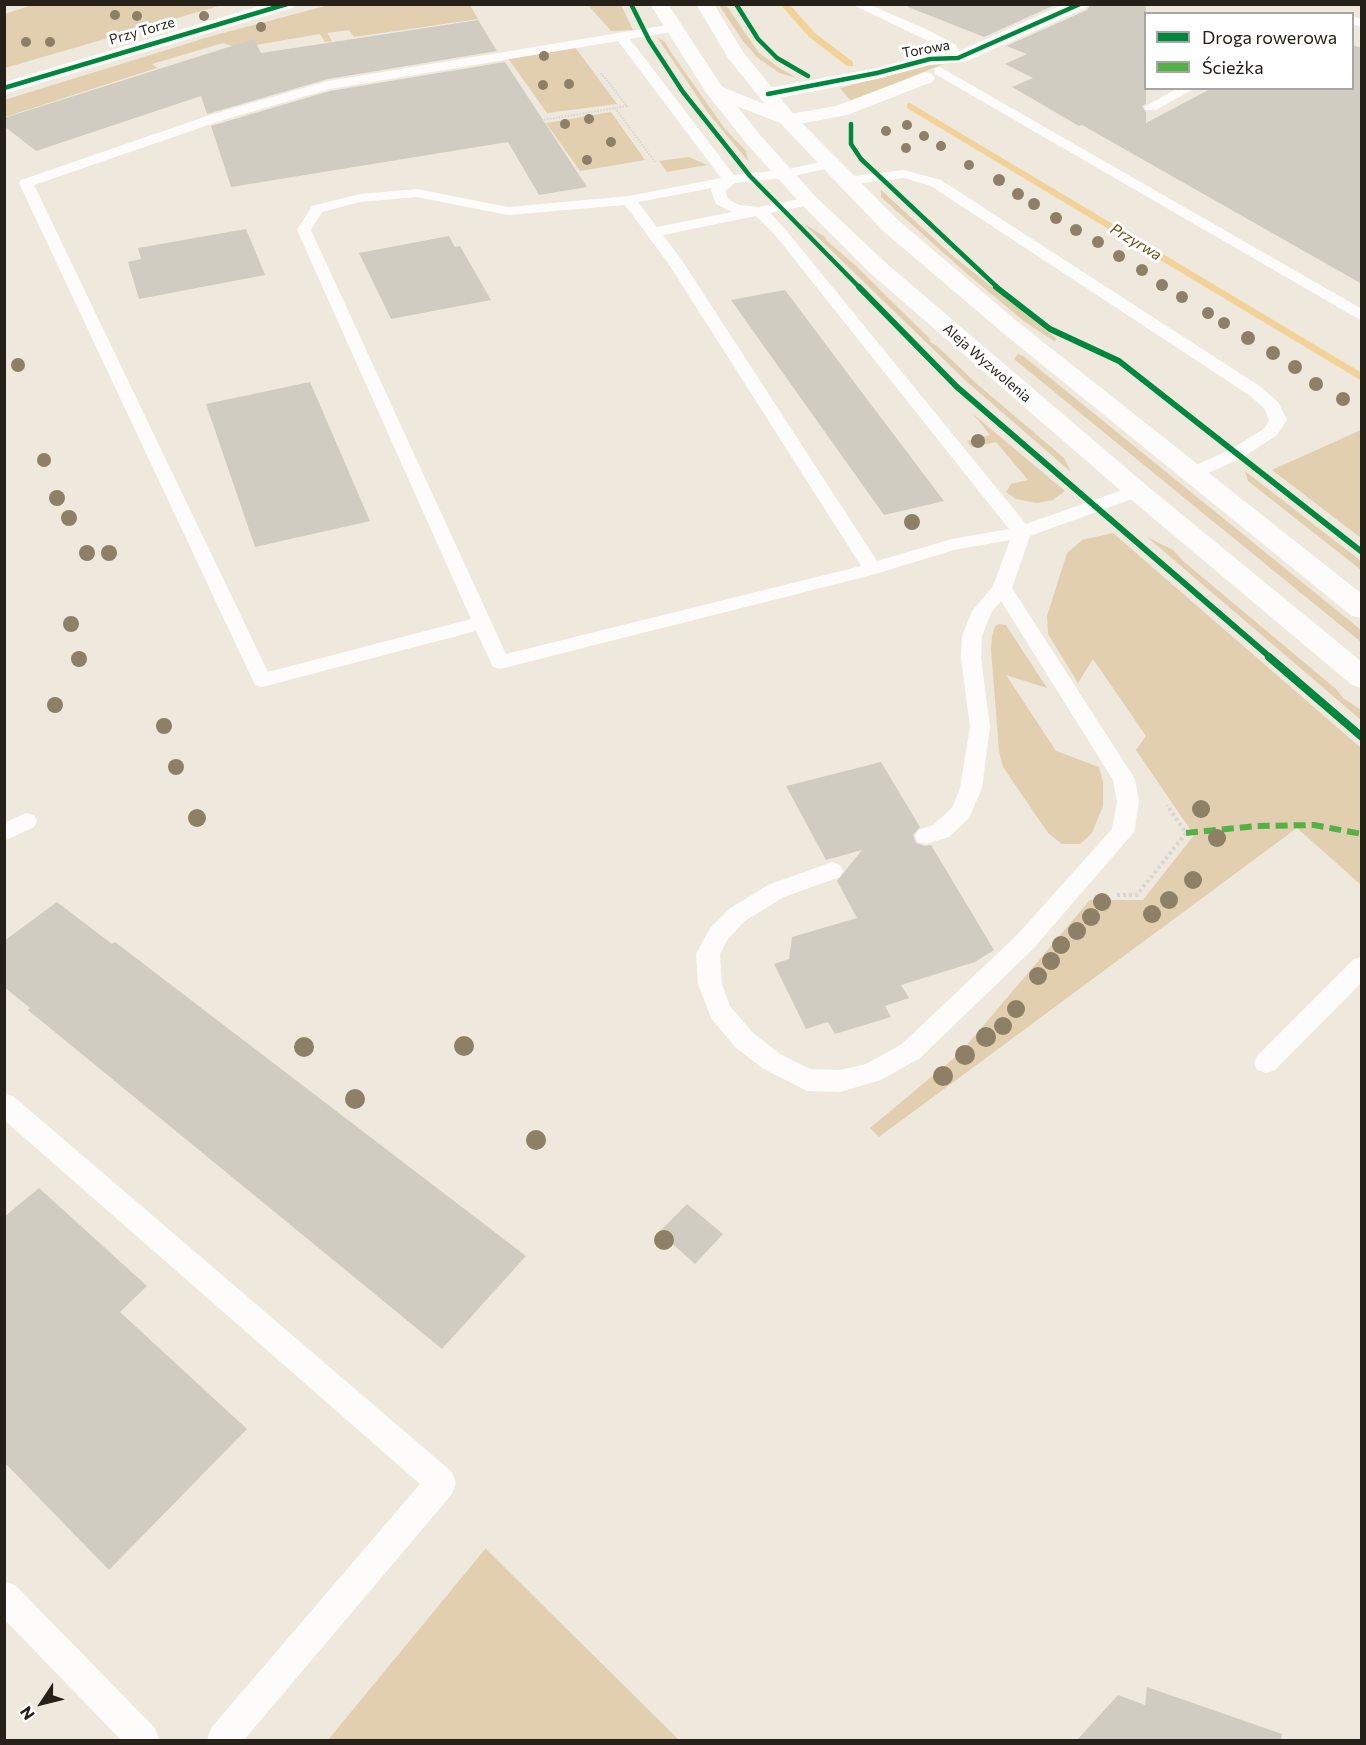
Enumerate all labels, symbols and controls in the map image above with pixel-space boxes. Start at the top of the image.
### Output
legend [1144,12,1354,90]
street label: Przy Torze [107,14,177,48]
text: Droga rowerowa [1202,26,1337,48]
street label: Torowa [901,37,951,61]
text: Ścieżka [1202,56,1264,78]
water label: Przyrwa [1107,220,1165,264]
street label: Aleja Wyzwolenia [939,320,1035,406]
north arrow [12,1673,72,1733]
text: N [16,1703,38,1724]

